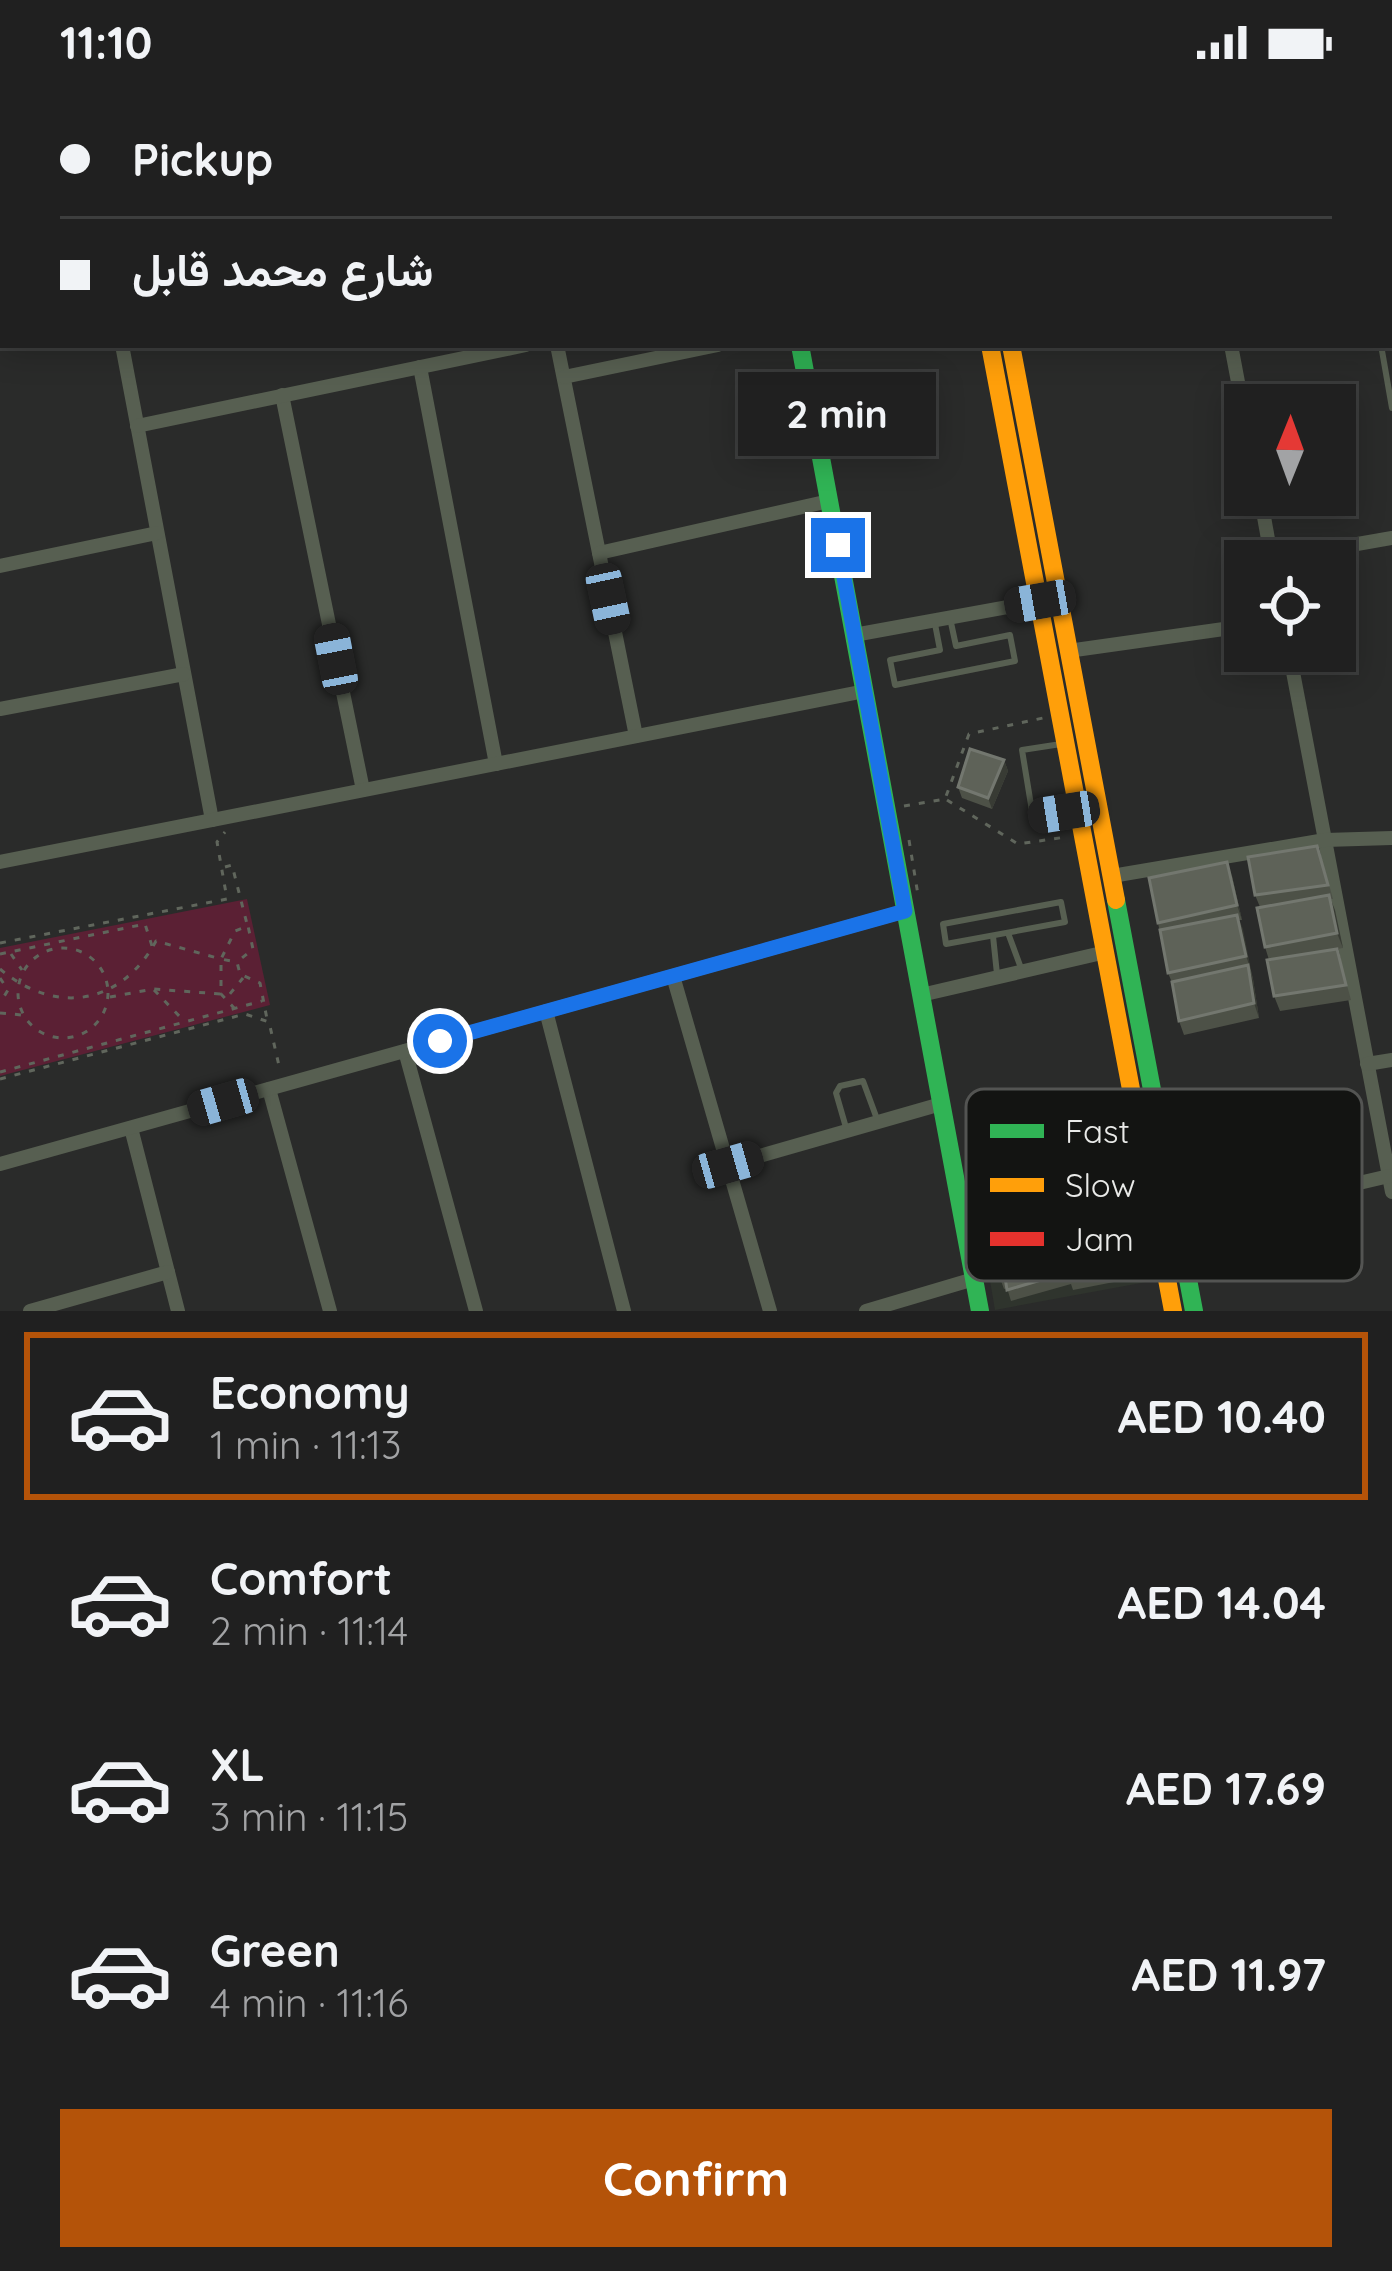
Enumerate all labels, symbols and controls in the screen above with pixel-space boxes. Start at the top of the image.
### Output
text: 11:10 [60,14,152,70]
text: Pickup [132,131,273,187]
text: شارع محمد قابل [132,241,434,297]
callout: 2 min [739,371,937,455]
north arrow [1224,384,1356,516]
map controls [1224,384,1356,672]
text: 2 min [786,389,888,438]
route end [811,518,865,572]
button: locate [1224,540,1356,672]
car [583,560,633,638]
car [1001,577,1079,625]
car [311,620,361,698]
car [1026,789,1102,835]
route start [413,1014,467,1068]
car [183,1075,263,1129]
legend [966,1089,1362,1281]
text: Fast [1065,1110,1130,1151]
car [688,1138,768,1192]
text: Slow [1065,1164,1136,1205]
text: Jam [1065,1218,1134,1259]
icon: car [66,1362,174,1470]
text: Economy [210,1364,410,1420]
text: AED 10.40 [1118,1388,1326,1444]
text: 1 min · 11:13 [210,1420,401,1469]
icon: car [66,1548,174,1656]
text: Comfort [210,1550,392,1606]
text: AED 14.04 [1117,1574,1326,1630]
text: 2 min · 11:14 [210,1606,408,1655]
icon: car [66,1734,174,1842]
text: XL [210,1736,265,1792]
text: AED 17.69 [1126,1760,1326,1816]
text: 3 min · 11:15 [210,1792,408,1841]
icon: car [66,1920,174,2028]
text: Green [210,1922,340,1978]
text: AED 11.97 [1132,1946,1326,2002]
text: 4 min · 11:16 [210,1978,408,2027]
button: Confirm [60,2109,1332,2247]

